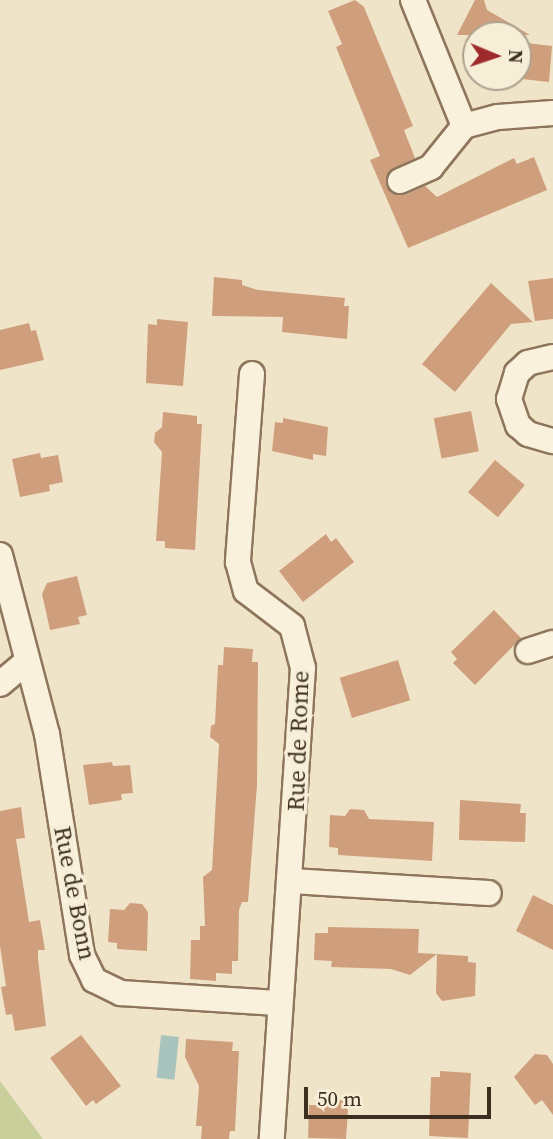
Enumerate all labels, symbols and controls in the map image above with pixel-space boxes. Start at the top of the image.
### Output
north arrow [462,21,532,91]
text: N [503,49,529,64]
street label: Rue de Rome [281,670,315,812]
street label: Rue de Bonn [48,824,102,962]
scale bar [308,1072,495,1116]
text: 50 m [317,1084,362,1113]

